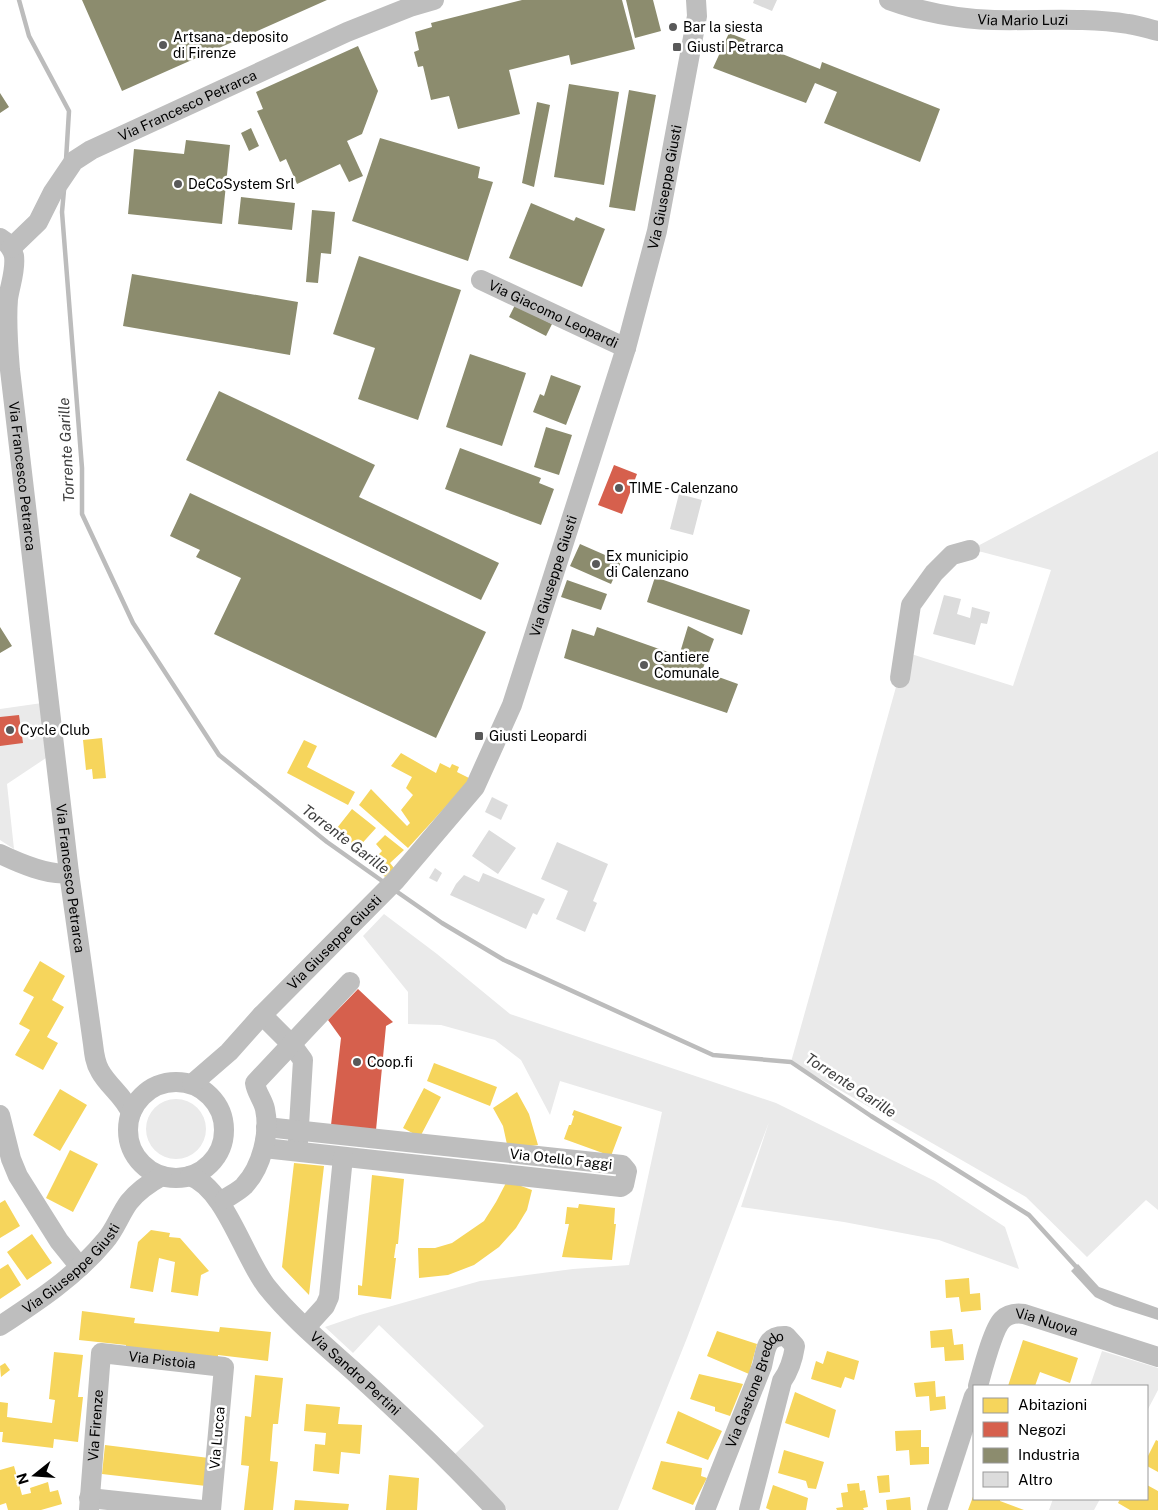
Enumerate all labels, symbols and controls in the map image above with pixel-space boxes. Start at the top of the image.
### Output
street label: Via Mario Luzi [977,11,1068,28]
place label: Bar la siesta [683,19,763,35]
marker: Bar la siesta [667,21,679,33]
place label: Artsana - deposito di Firenze [173,29,289,61]
marker: Artsana - deposito di Firenze [157,39,169,51]
place label: Giusti Petrarca [687,39,784,55]
marker: Giusti Petrarca [671,41,683,53]
street label: Via Francesco Petrarca [116,67,259,144]
street label: Via Giuseppe Giusti [644,124,685,251]
place label: DeCoSystem Srl [188,176,295,192]
marker: DeCoSystem Srl [172,178,184,190]
street label: Via Giacomo Leopardi [486,277,621,351]
water label: Torrente Garille [55,397,77,503]
street label: Via Francesco Petrarca [6,400,39,552]
place label: TIME - Calenzano [629,480,738,496]
marker: TIME - Calenzano [613,482,625,494]
street label: Via Giuseppe Giusti [526,513,580,639]
place label: Ex municipio di Calenzano [606,548,689,580]
marker: Ex municipio di Calenzano [590,558,602,570]
place label: Cantiere Comunale [654,649,720,681]
marker: Cantiere Comunale [638,659,650,671]
place label: Cycle Club [20,722,90,738]
marker: Cycle Club [4,724,16,736]
place label: Giusti Leopardi [489,728,587,744]
marker: Giusti Leopardi [473,730,485,742]
water label: Torrente Garille [299,801,393,877]
street label: Via Francesco Petrarca [53,803,88,954]
street label: Via Giuseppe Giusti [284,892,384,993]
water label: Torrente Garille [802,1049,900,1121]
place label: Coop.fi [367,1054,413,1070]
marker: Coop.fi [351,1056,363,1068]
street label: Via Otello Faggi [509,1146,613,1172]
street label: Via Giuseppe Giusti [19,1221,123,1317]
street label: Via Nuova [1015,1306,1080,1339]
street label: Via Sandro Pertini [307,1328,404,1418]
street label: Via Gastone Breddo [722,1328,785,1450]
street label: Via Pistoia [128,1348,197,1372]
legend [973,1385,1148,1500]
street label: Via Firenze [85,1389,106,1462]
text: Abitazioni [1018,1396,1087,1413]
street label: Via Lucca [206,1406,228,1470]
text: Negozi [1018,1421,1066,1438]
text: Industria [1018,1446,1080,1463]
north arrow [10,1450,60,1500]
text: N [13,1471,32,1486]
text: Altro [1018,1471,1053,1488]

